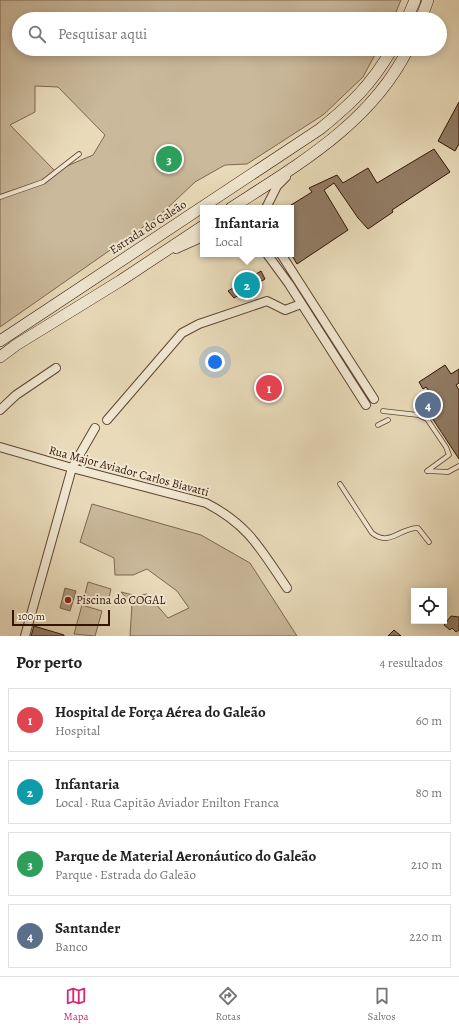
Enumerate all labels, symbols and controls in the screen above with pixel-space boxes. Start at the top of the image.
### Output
search box [12,12,447,56]
icon: search [26,23,48,45]
text: Pesquisar aqui [58,24,147,44]
pin: 3 [156,144,182,174]
street label: Estrada do Galeão [107,196,189,258]
popup [200,205,294,257]
text: Infantaria [215,213,279,233]
text: Local [215,233,242,250]
pin: 2 [234,270,260,300]
your location [205,352,225,372]
pin: 1 [256,373,282,403]
pin: 4 [415,390,441,420]
street label: Rua Major Aviador Carlos Biavatti [47,442,211,500]
map controls [411,588,447,624]
button: locate [411,588,447,624]
place label: Piscina do COGAL [76,592,166,608]
marker: Piscina do COGAL [63,595,73,605]
scale bar [12,608,110,627]
text: 100 m [18,609,45,624]
text: Por perto [16,651,82,674]
text: 4 resultados [379,654,443,671]
text: Hospital de Força Aérea do Galeão [55,702,266,722]
text: 1 [28,712,32,729]
text: 60 m [416,712,442,729]
text: Hospital [55,722,100,739]
text: Infantaria [55,774,120,794]
text: 2 [27,784,33,801]
text: 80 m [415,784,442,801]
text: Local · Rua Capitão Aviador Enilton Franca [55,794,279,811]
text: Parque de Material Aeronáutico do Galeão [55,846,316,866]
text: 3 [27,856,33,873]
text: 210 m [411,856,442,873]
text: Parque · Estrada do Galeão [55,866,196,883]
text: Santander [55,918,120,938]
text: 4 [27,928,33,945]
text: 220 m [409,928,442,945]
text: Banco [55,938,88,955]
tab: Mapa [63,985,89,1024]
tab: Rotas [216,985,241,1024]
tab: Salvos [368,985,396,1024]

